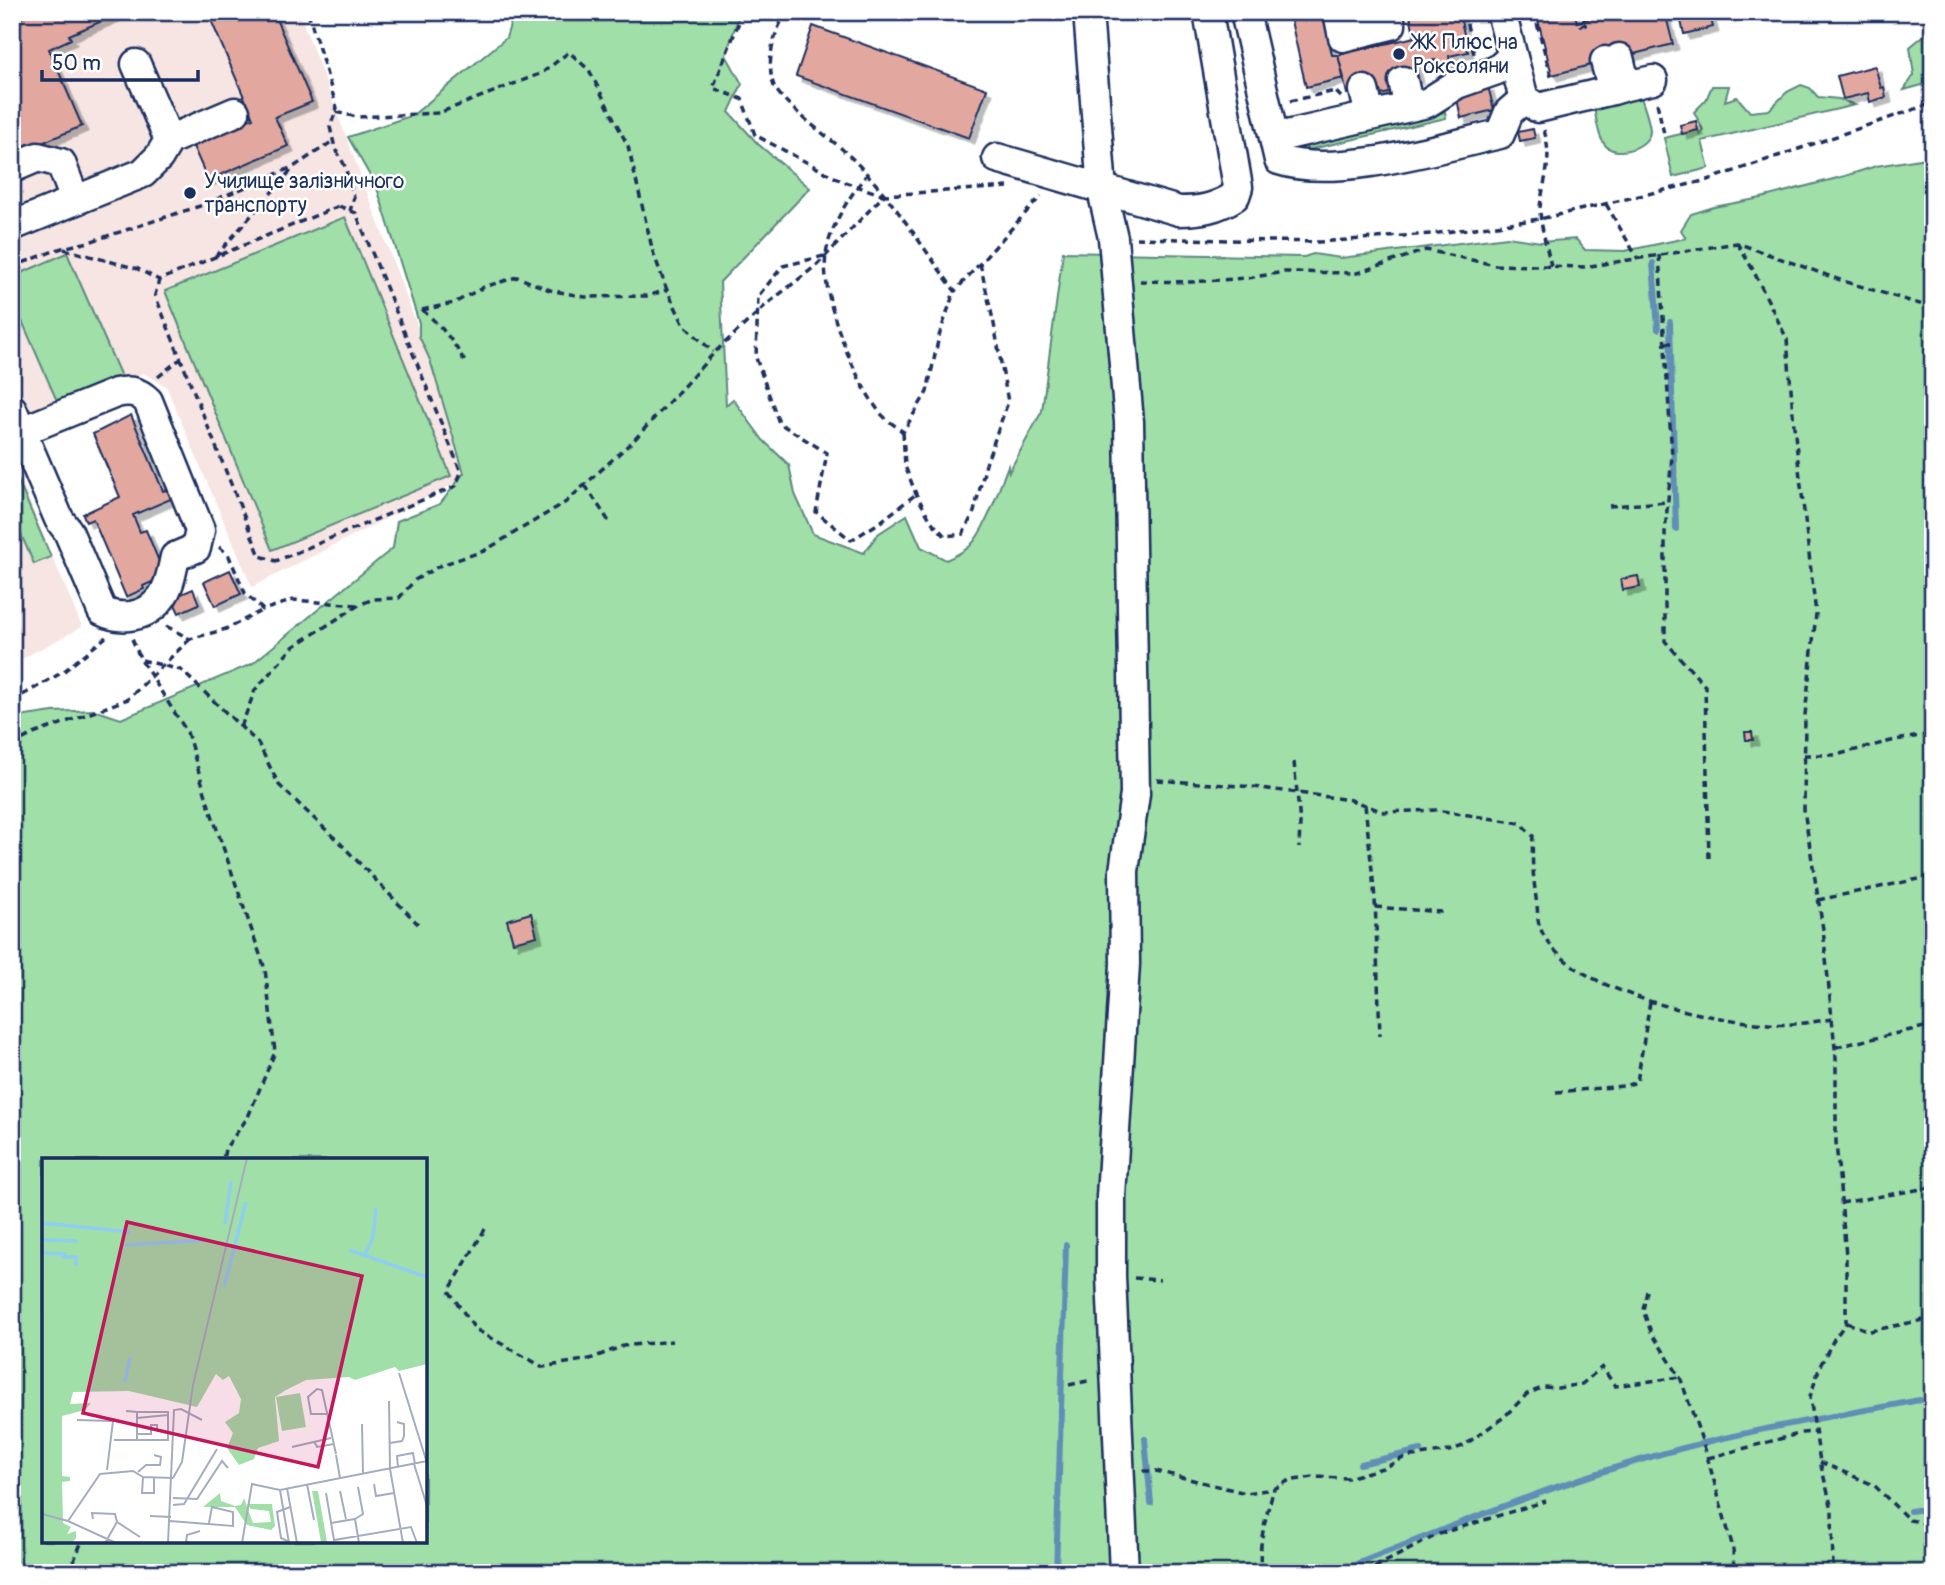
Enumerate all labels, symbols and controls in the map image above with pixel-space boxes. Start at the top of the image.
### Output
place label: ЖК Плюс на Роксоляни [1410,29,1518,80]
scale bar [42,38,198,82]
marker: ЖК Плюс на Роксоляни [1391,46,1407,62]
text: 50 m [52,50,101,77]
place label: Училище залізничного транспорту [204,168,404,219]
marker: Училище залізничного транспорту [182,185,198,201]
inset map [42,1158,427,1543]

